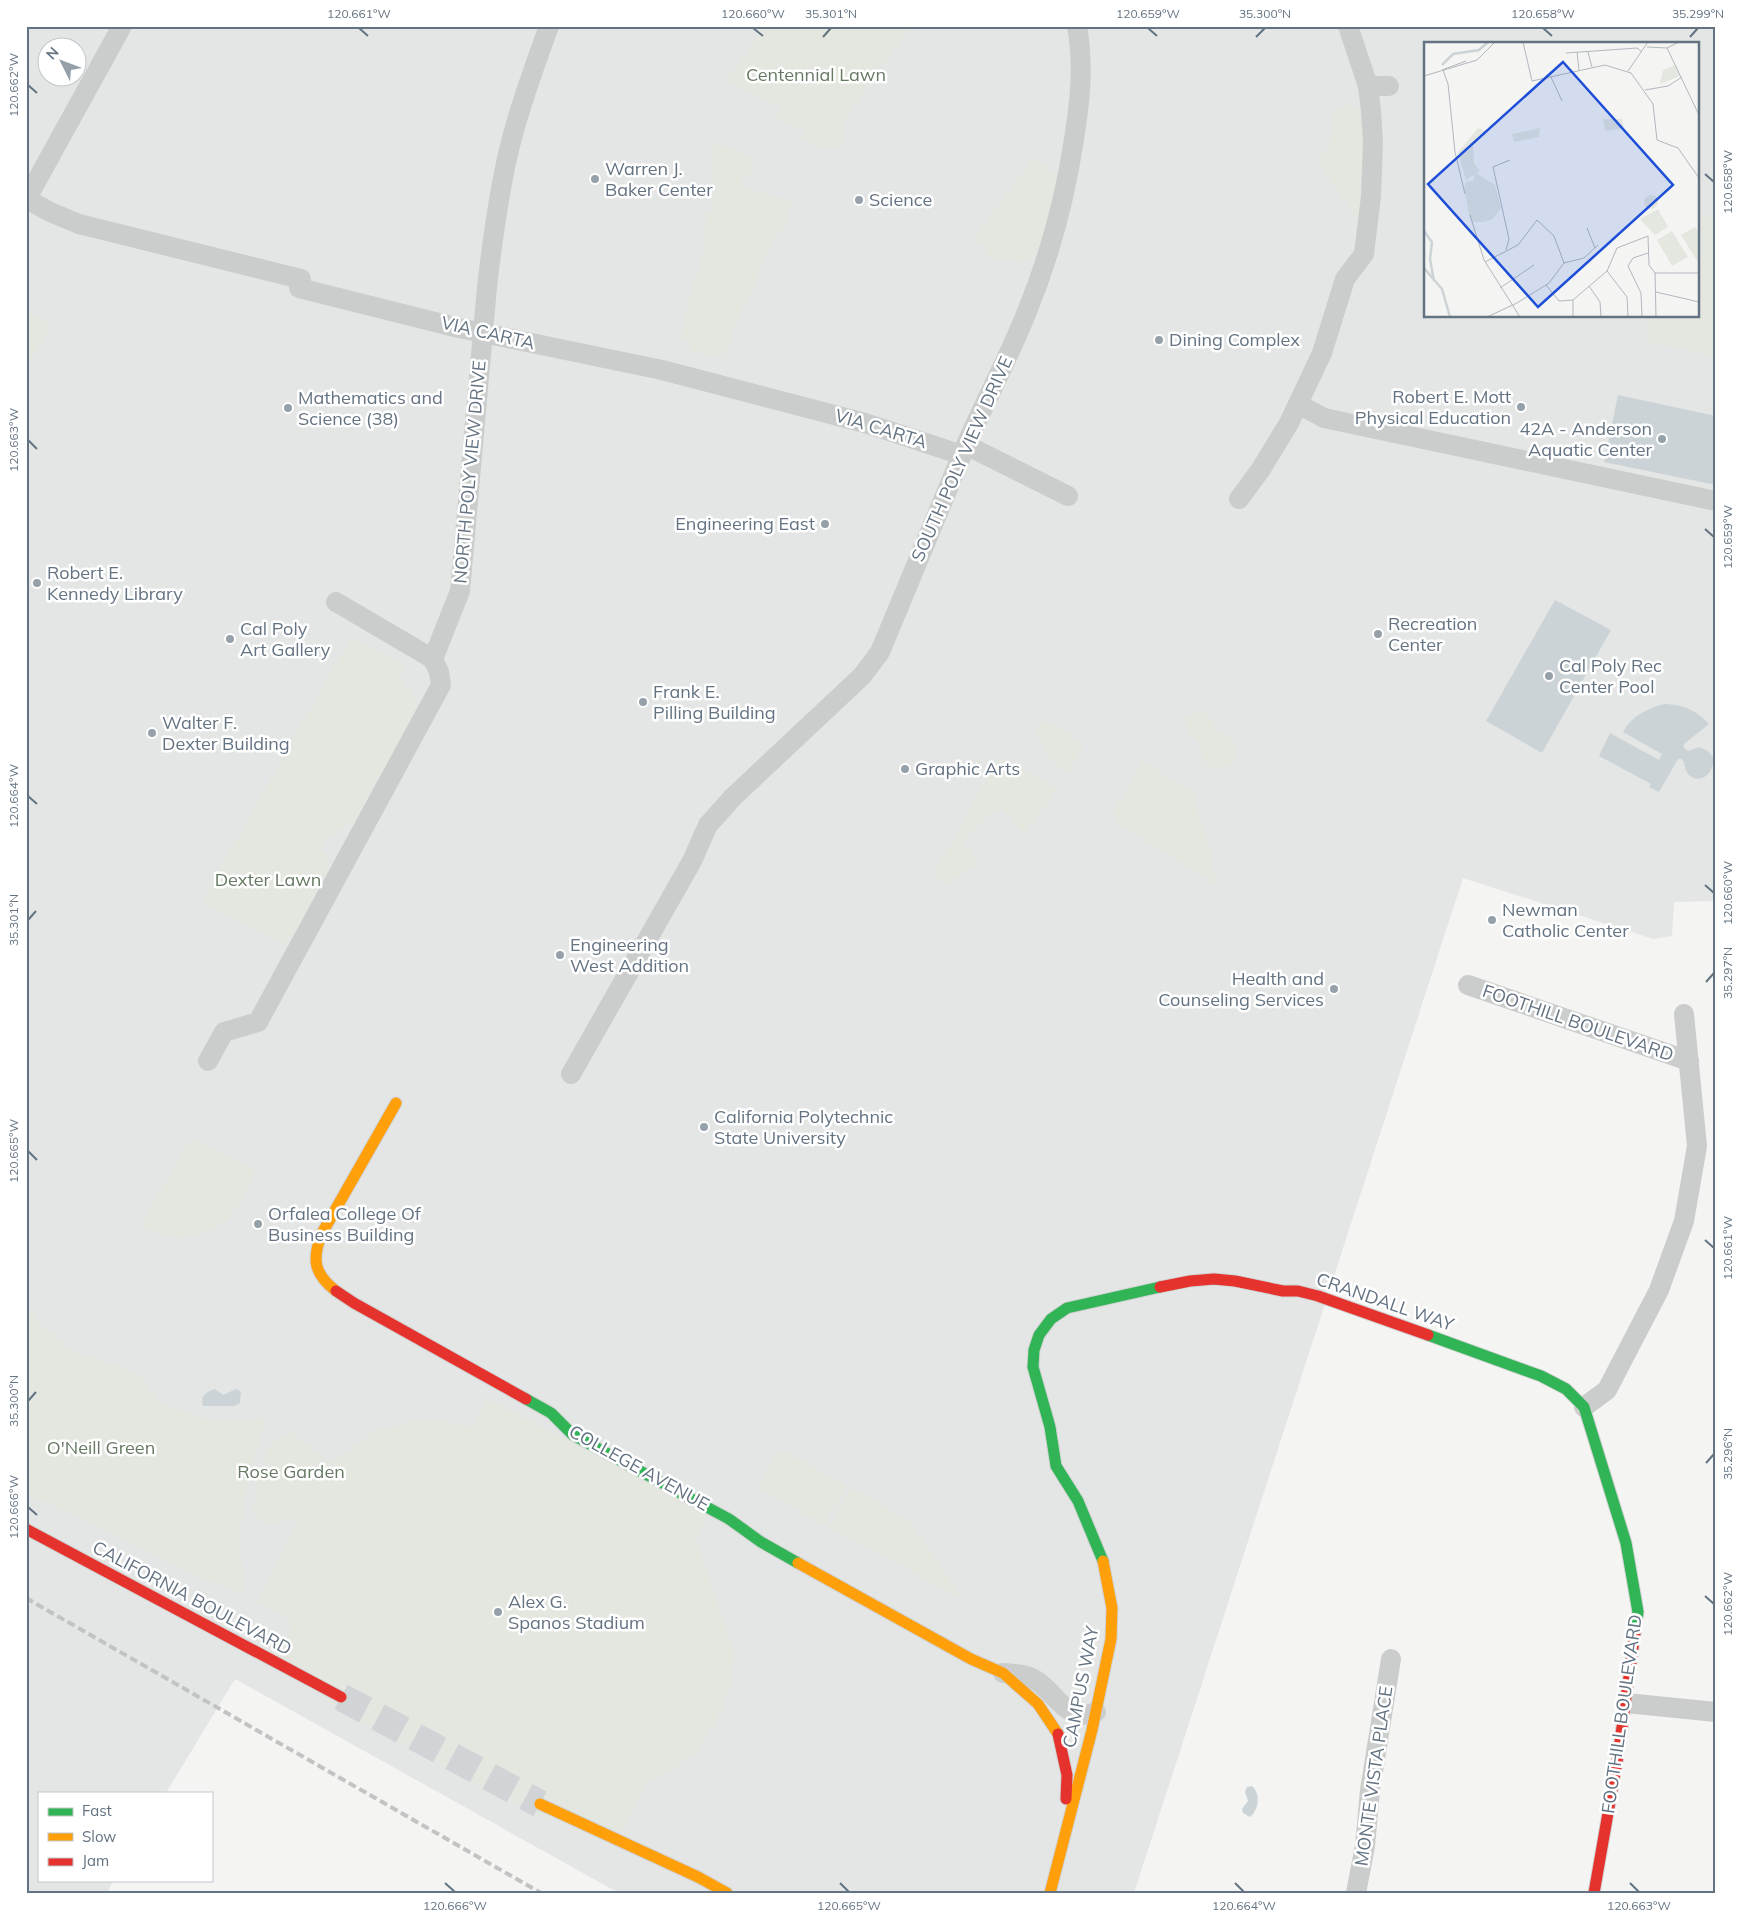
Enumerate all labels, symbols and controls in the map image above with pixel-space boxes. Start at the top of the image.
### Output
text: 120.661°W [327,6,391,21]
text: 120.660°W [721,6,785,21]
text: 35.301°N [805,6,857,21]
text: 120.659°W [1116,6,1180,21]
text: 35.300°N [1239,6,1291,21]
text: 120.658°W [1511,6,1575,21]
text: 35.299°N [1672,6,1724,21]
north arrow [38,38,88,88]
inset map [1424,42,1700,318]
text: N [42,43,63,63]
text: 120.662°W [6,53,21,117]
park label: Centennial Lawn [746,63,886,86]
text: 120.658°W [1720,150,1735,214]
place label: Warren J. Baker Center [605,157,713,201]
marker: Warren J. Baker Center [589,173,601,185]
place label: Science [869,188,932,211]
marker: Science [853,194,865,206]
street label: VIA CARTA [439,311,537,354]
place label: Dining Complex [1169,328,1300,351]
marker: Dining Complex [1153,334,1165,346]
street label: SOUTH POLY VIEW DRIVE [906,352,1017,565]
street label: NORTH POLY VIEW DRIVE [448,360,491,584]
place label: Robert E. Mott Physical Education [1355,385,1511,429]
place label: Mathematics and Science (38) [298,386,443,430]
marker: Robert E. Mott Physical Education [1515,401,1527,413]
marker: Mathematics and Science (38) [282,402,294,414]
street label: VIA CARTA [832,404,930,453]
text: 120.663°W [6,408,21,472]
place label: 42A - Anderson Aquatic Center [1520,417,1652,461]
marker: 42A - Anderson Aquatic Center [1656,433,1668,445]
text: 120.659°W [1720,505,1735,569]
place label: Engineering East [675,512,815,535]
marker: Engineering East [819,518,831,530]
place label: Robert E. Kennedy Library [47,561,183,605]
marker: Robert E. Kennedy Library [31,577,43,589]
place label: Recreation Center [1388,612,1477,656]
place label: Cal Poly Art Gallery [240,617,331,661]
marker: Recreation Center [1372,628,1384,640]
marker: Cal Poly Art Gallery [224,633,236,645]
place label: Cal Poly Rec Center Pool [1559,654,1662,698]
marker: Cal Poly Rec Center Pool [1543,670,1555,682]
place label: Frank E. Pilling Building [653,680,776,724]
marker: Frank E. Pilling Building [637,696,649,708]
place label: Walter F. Dexter Building [162,711,290,755]
marker: Walter F. Dexter Building [146,727,158,739]
place label: Graphic Arts [915,757,1020,780]
marker: Graphic Arts [899,763,911,775]
text: 120.664°W [6,764,21,828]
text: 120.660°W [1720,861,1735,925]
park label: Dexter Lawn [215,868,321,891]
text: 35.301°N [6,894,21,946]
place label: Newman Catholic Center [1502,898,1629,942]
marker: Newman Catholic Center [1486,914,1498,926]
place label: Engineering West Addition [570,933,689,977]
text: 35.297°N [1720,947,1735,999]
marker: Engineering West Addition [554,949,566,961]
place label: Health and Counseling Services [1158,967,1324,1011]
street label: FOOTHILL BOULEVARD [1480,979,1677,1066]
marker: Health and Counseling Services [1328,983,1340,995]
place label: California Polytechnic State University [714,1105,893,1149]
text: 120.665°W [6,1119,21,1183]
marker: California Polytechnic State University [698,1121,710,1133]
place label: Orfalea College Of Business Building [268,1202,422,1246]
text: 120.661°W [1720,1216,1735,1280]
marker: Orfalea College Of Business Building [252,1218,264,1230]
street label: CRANDALL WAY [1313,1267,1458,1336]
text: 35.300°N [6,1375,21,1427]
street label: COLLEGE AVENUE [565,1419,713,1516]
text: 35.296°N [1720,1428,1735,1480]
park label: O'Neill Green [47,1436,155,1459]
park label: Rose Garden [237,1460,345,1483]
text: 120.666°W [6,1475,21,1539]
street label: CALIFORNIA BOULEVARD [89,1535,296,1660]
text: 120.662°W [1720,1572,1735,1636]
place label: Alex G. Spanos Stadium [508,1590,645,1634]
marker: Alex G. Spanos Stadium [492,1606,504,1618]
street label: FOOTHILL BOULEVARD [1596,1613,1647,1815]
street label: CAMPUS WAY [1057,1623,1104,1750]
street label: MONTE VISTA PLACE [1349,1684,1398,1867]
legend [38,1792,212,1882]
text: Fast [82,1801,112,1820]
text: Slow [82,1827,116,1846]
text: Jam [82,1851,109,1870]
text: 120.666°W [423,1898,487,1913]
text: 120.665°W [817,1898,881,1913]
text: 120.664°W [1212,1898,1276,1913]
text: 120.663°W [1607,1898,1671,1913]

